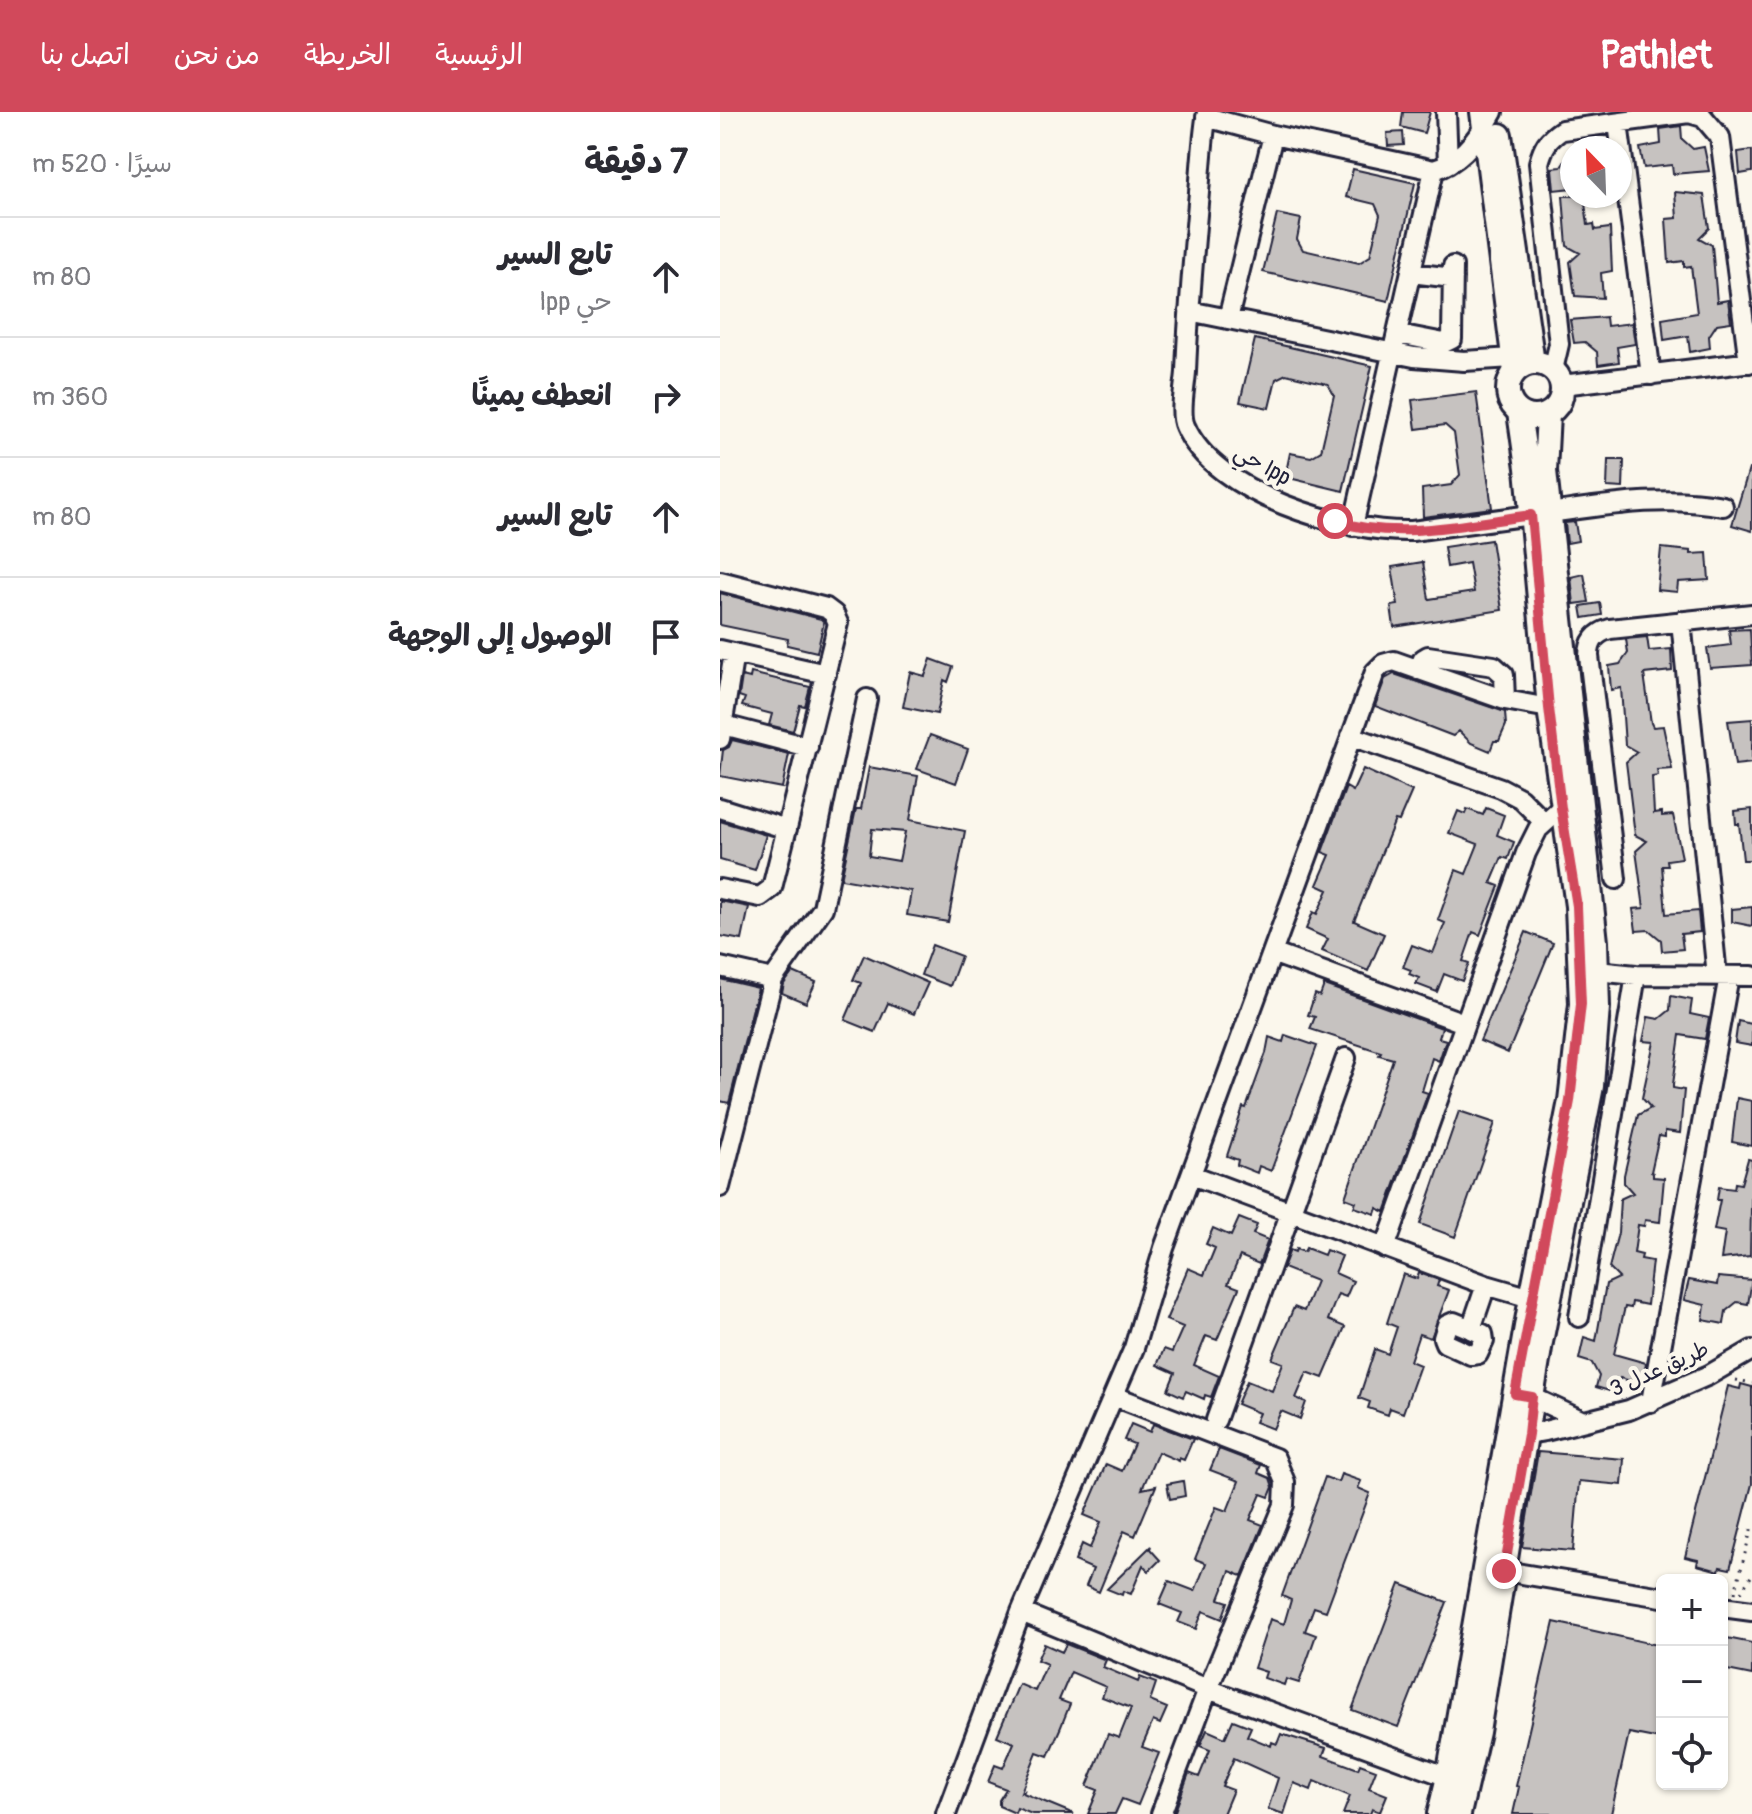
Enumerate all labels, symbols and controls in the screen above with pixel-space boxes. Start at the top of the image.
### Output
text: Pathlet [1600,32,1712,80]
text: اتصل بنا [40,38,130,73]
text: من نحن [174,38,260,73]
text: الخريطة [304,38,391,73]
text: الرئيسية [435,38,523,73]
north arrow [1560,136,1632,208]
text: 7 دقيقة [584,141,688,184]
text: سيرًا · 520 m [32,148,172,180]
text: تابع السير [499,236,612,273]
icon: ahead [644,255,688,299]
text: 80 m [32,261,92,293]
text: حي lpp [540,286,612,318]
icon: right [644,375,688,419]
text: انعطف يمينًا [472,377,612,414]
text: 360 m [32,381,108,413]
street label: حي lpp [1227,438,1296,496]
icon: ahead [644,495,688,539]
text: تابع السير [499,497,612,534]
text: 80 m [32,501,92,533]
route start [1317,503,1353,539]
icon: arrive [644,615,688,659]
text: الوصول إلى الوجهة [388,617,612,654]
street label: طريق عدل 3 [1605,1335,1713,1403]
route end [1486,1553,1522,1589]
map controls [1656,1574,1728,1790]
button: + [1656,1574,1728,1646]
button: − [1656,1646,1728,1718]
button: locate [1656,1718,1728,1790]

